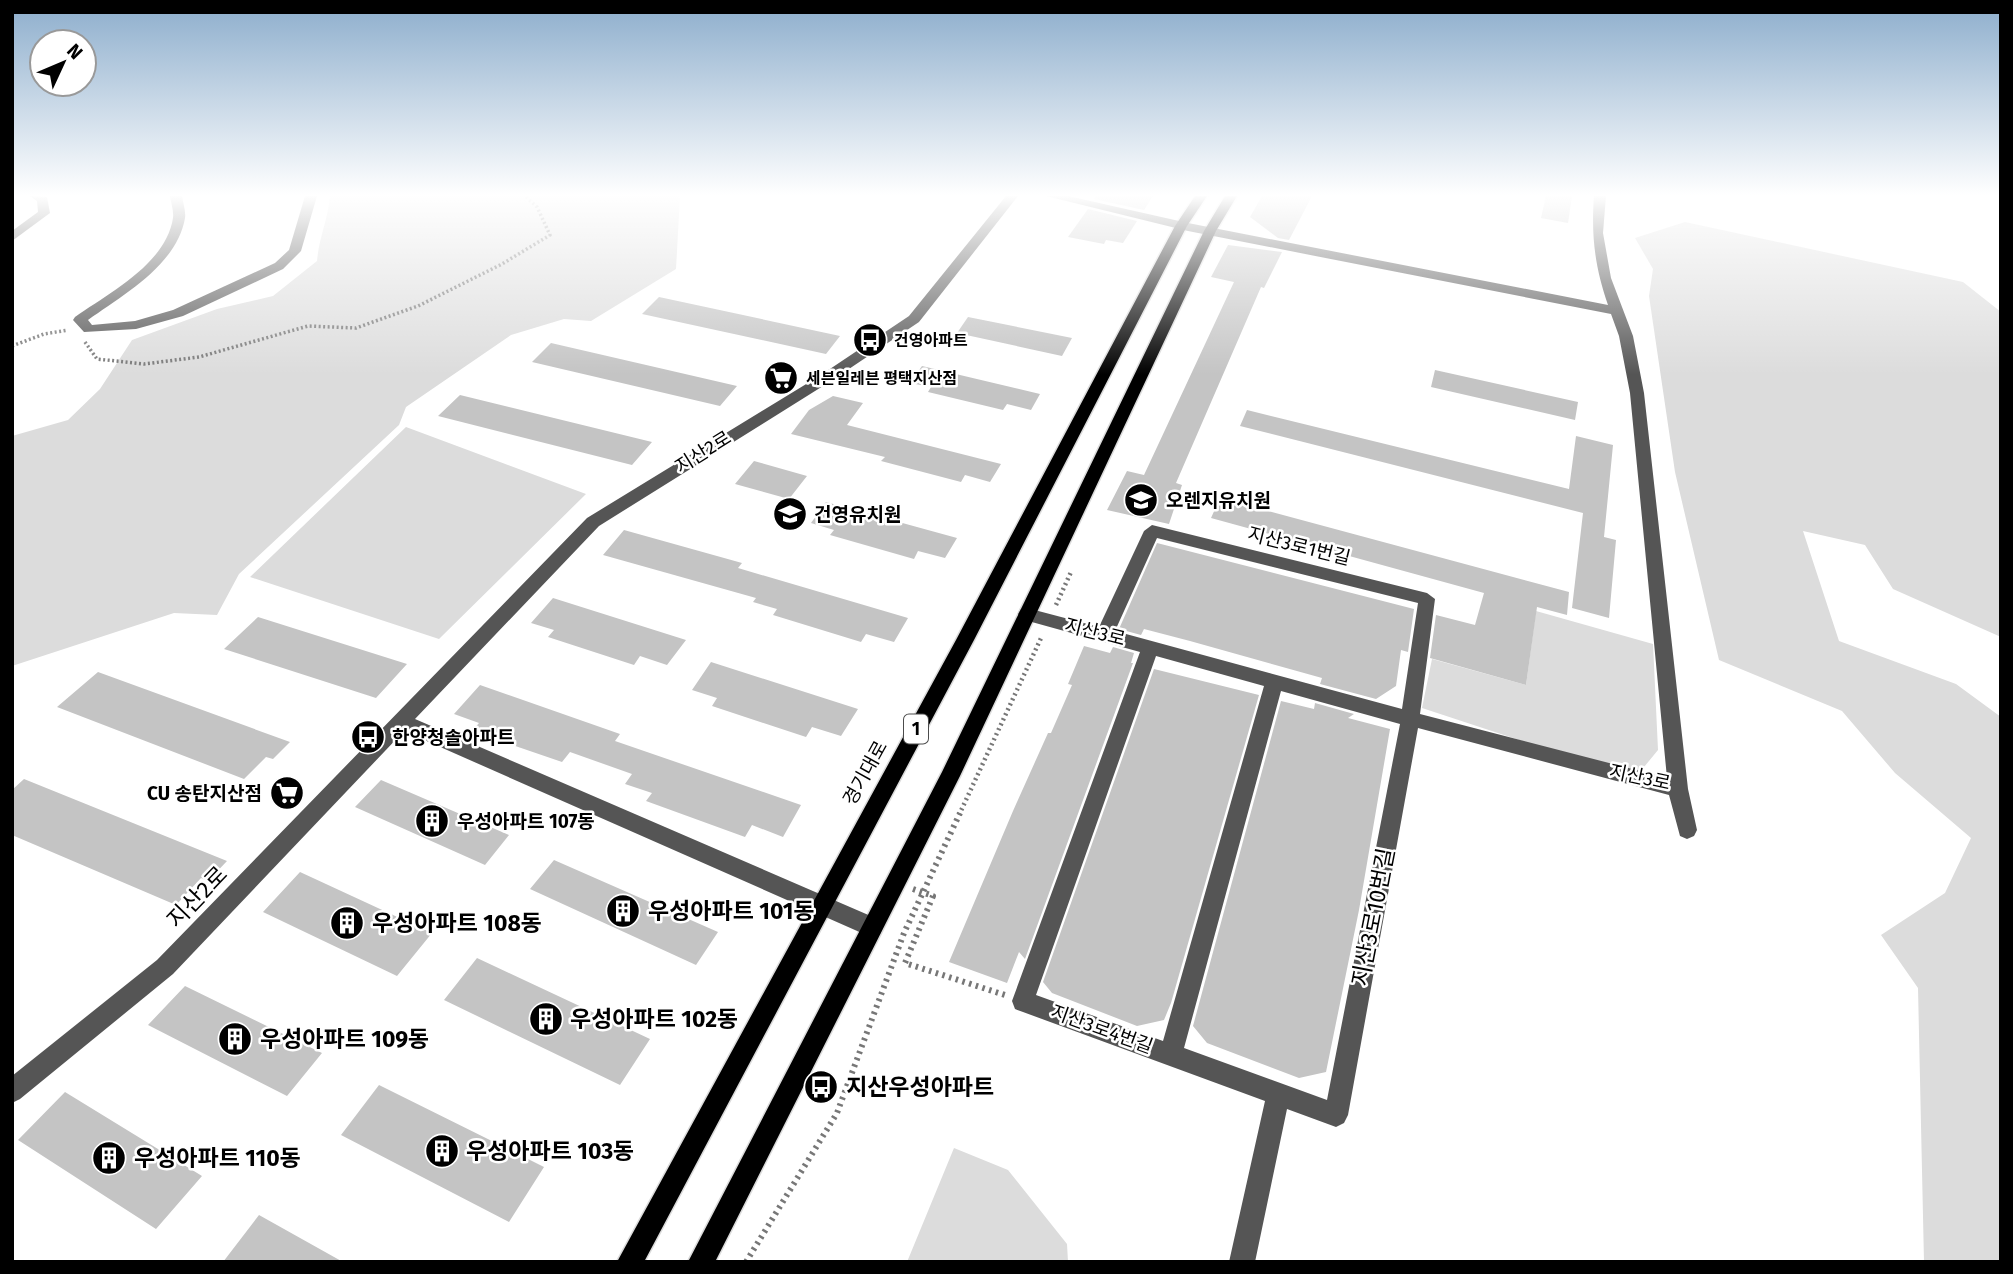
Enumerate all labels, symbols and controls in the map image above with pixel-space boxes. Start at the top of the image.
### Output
north arrow [28,28,98,98]
text: N [62,39,88,64]
bus stop icon: 건영아파트 [851,321,889,359]
place label: 건영아파트 [894,331,968,350]
supermarket icon: 세븐일레븐 평택지산점 [762,359,800,397]
place label: 세븐일레븐 평택지산점 [806,369,957,388]
street label: 지산2로 [671,426,735,478]
school or university icon: 오렌지유치원 [1122,481,1160,519]
place label: 오렌지유치원 [1166,489,1271,512]
school or university icon: 건영유치원 [771,495,809,533]
place label: 건영유치원 [814,503,901,526]
street label: 지산3로1번길 [1245,522,1353,570]
street label: 지산3로 [1062,613,1128,651]
road number: 1 [904,714,928,744]
bus stop icon: 한양청솔아파트 [349,718,387,756]
place label: 한양청솔아파트 [392,726,514,749]
street label: 경기대로 [838,737,892,809]
street label: 지산3로 [1607,759,1673,795]
supermarket icon: CU 송탄지산점 [268,774,306,812]
place label: CU 송탄지산점 [147,782,262,805]
building icon: 우성아파트 107동 [413,802,451,840]
place label: 우성아파트 107동 [457,810,595,833]
street label: 지산3로10번길 [1346,846,1400,988]
street label: 지산2로 [161,860,233,934]
building icon: 우성아파트 101동 [604,892,642,930]
place label: 우성아파트 101동 [648,897,815,925]
building icon: 우성아파트 108동 [328,904,366,942]
place label: 우성아파트 108동 [372,909,542,937]
building icon: 우성아파트 102동 [527,1000,565,1038]
street label: 지산3로4번길 [1048,1000,1156,1058]
place label: 우성아파트 102동 [570,1005,738,1033]
building icon: 우성아파트 109동 [216,1020,254,1058]
place label: 우성아파트 109동 [260,1025,429,1053]
bus stop icon: 지산우성아파트 [802,1068,840,1106]
place label: 지산우성아파트 [846,1073,994,1101]
building icon: 우성아파트 103동 [423,1132,461,1170]
place label: 우성아파트 103동 [466,1137,634,1165]
building icon: 우성아파트 110동 [90,1139,128,1177]
place label: 우성아파트 110동 [134,1144,301,1172]

